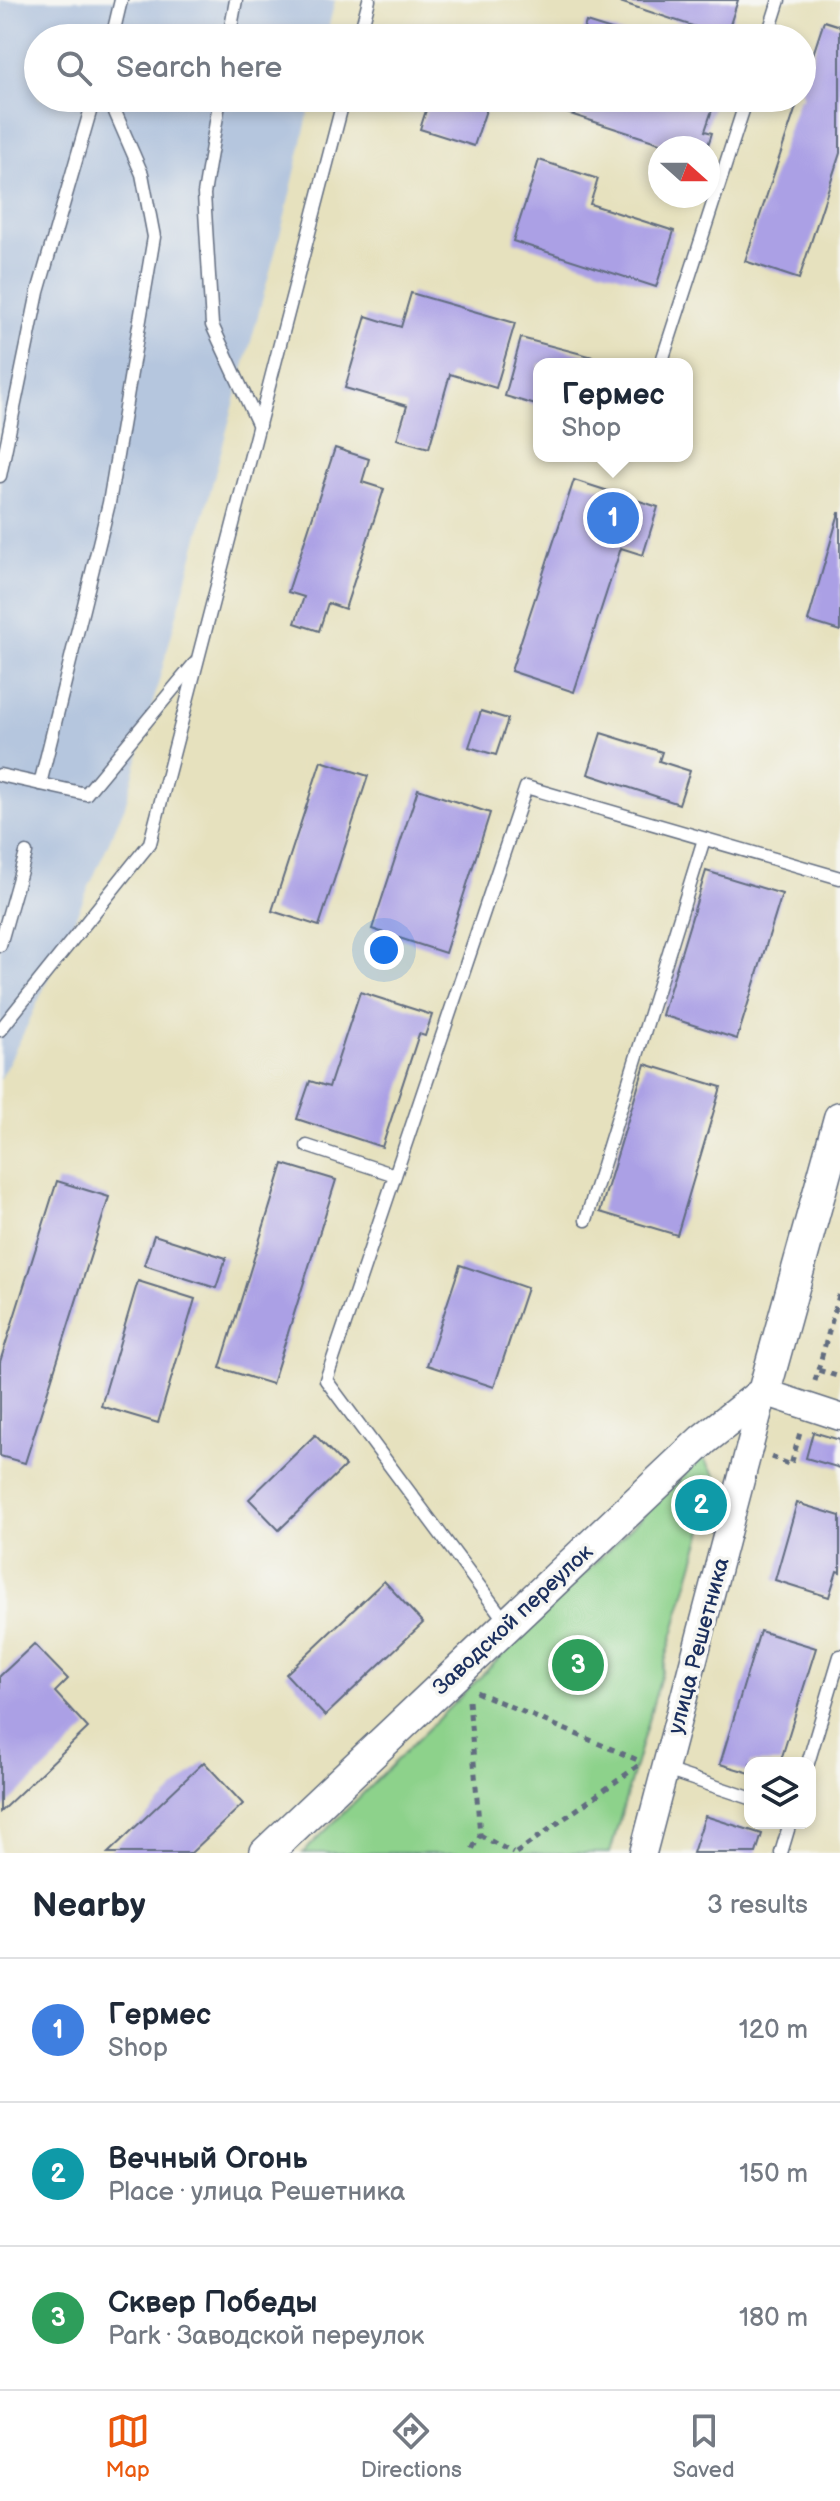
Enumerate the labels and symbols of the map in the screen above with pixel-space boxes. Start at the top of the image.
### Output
north arrow [648,136,720,208]
pin: 1 [587,488,639,548]
your location [364,930,404,970]
pin: 2 [675,1475,727,1535]
street label: Заводской переулок [427,1539,599,1701]
street label: улица Решетника [662,1555,736,1737]
pin: 3 [552,1635,604,1695]

